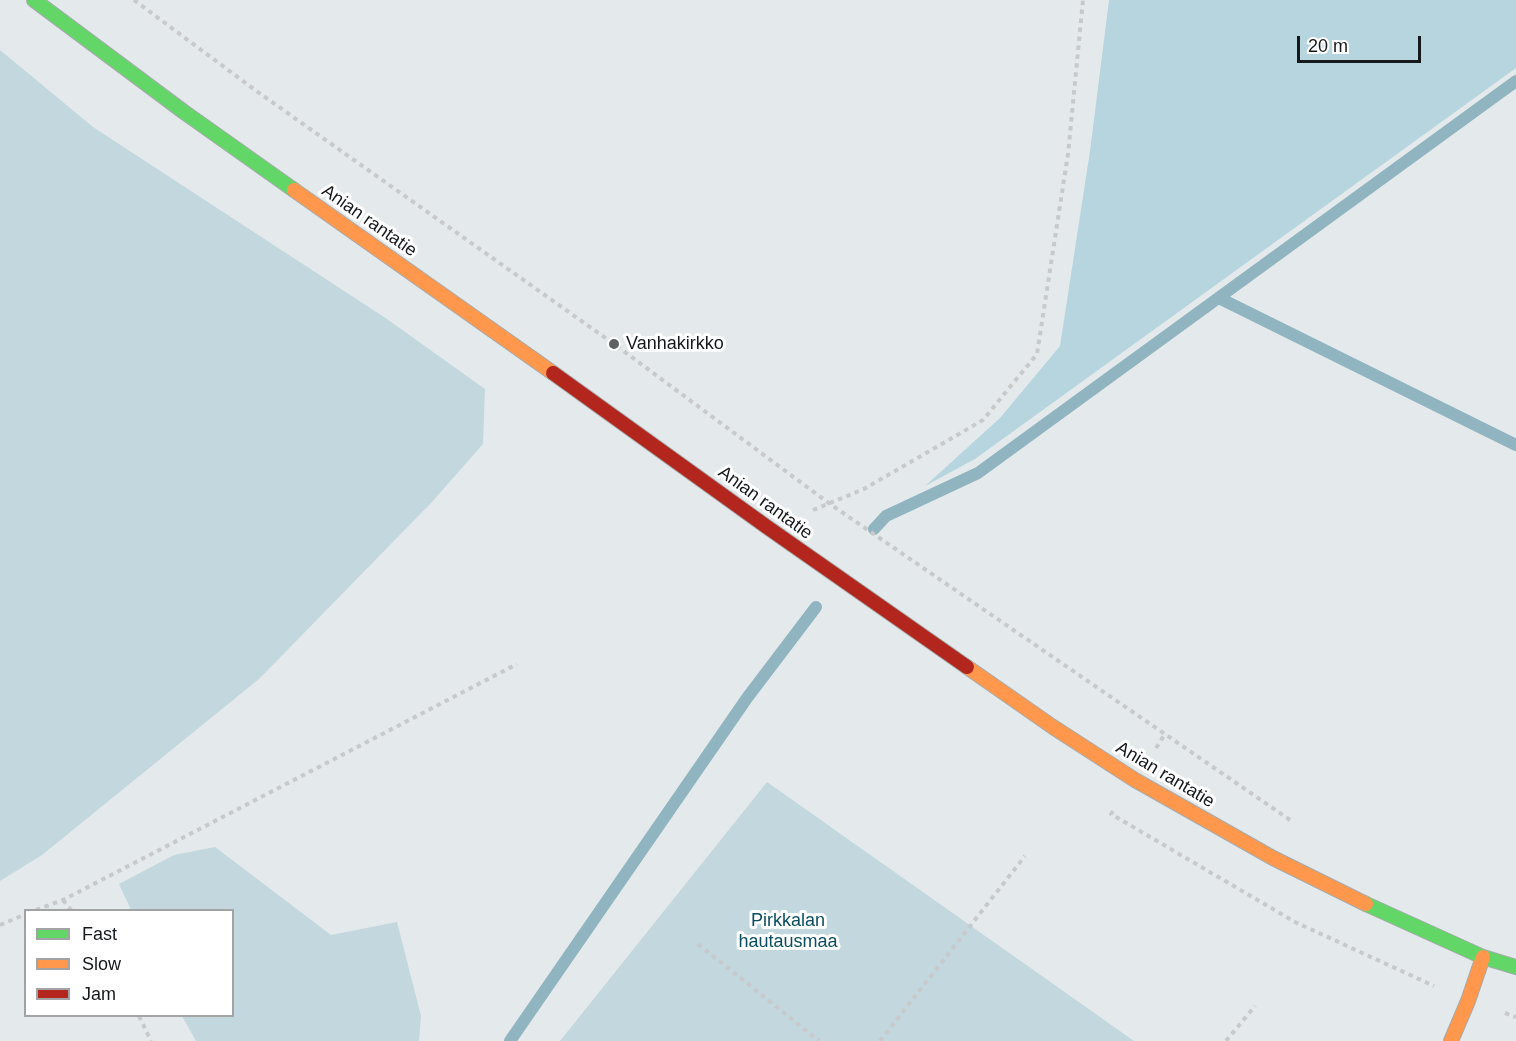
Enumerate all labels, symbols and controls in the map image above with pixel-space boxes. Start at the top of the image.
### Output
scale bar [1300,24,1424,62]
text: 20 m [1308,36,1348,56]
street label: Anian rantatie [317,180,421,262]
place label: Vanhakirkko [626,333,724,355]
marker: Vanhakirkko [607,337,621,351]
street label: Anian rantatie [714,462,816,544]
street label: Anian rantatie [1112,737,1218,813]
legend [24,909,234,1017]
park label: Pirkkalan hautausmaa [738,910,838,952]
text: Fast [82,924,117,944]
text: Slow [82,954,121,974]
text: Jam [82,984,116,1004]

